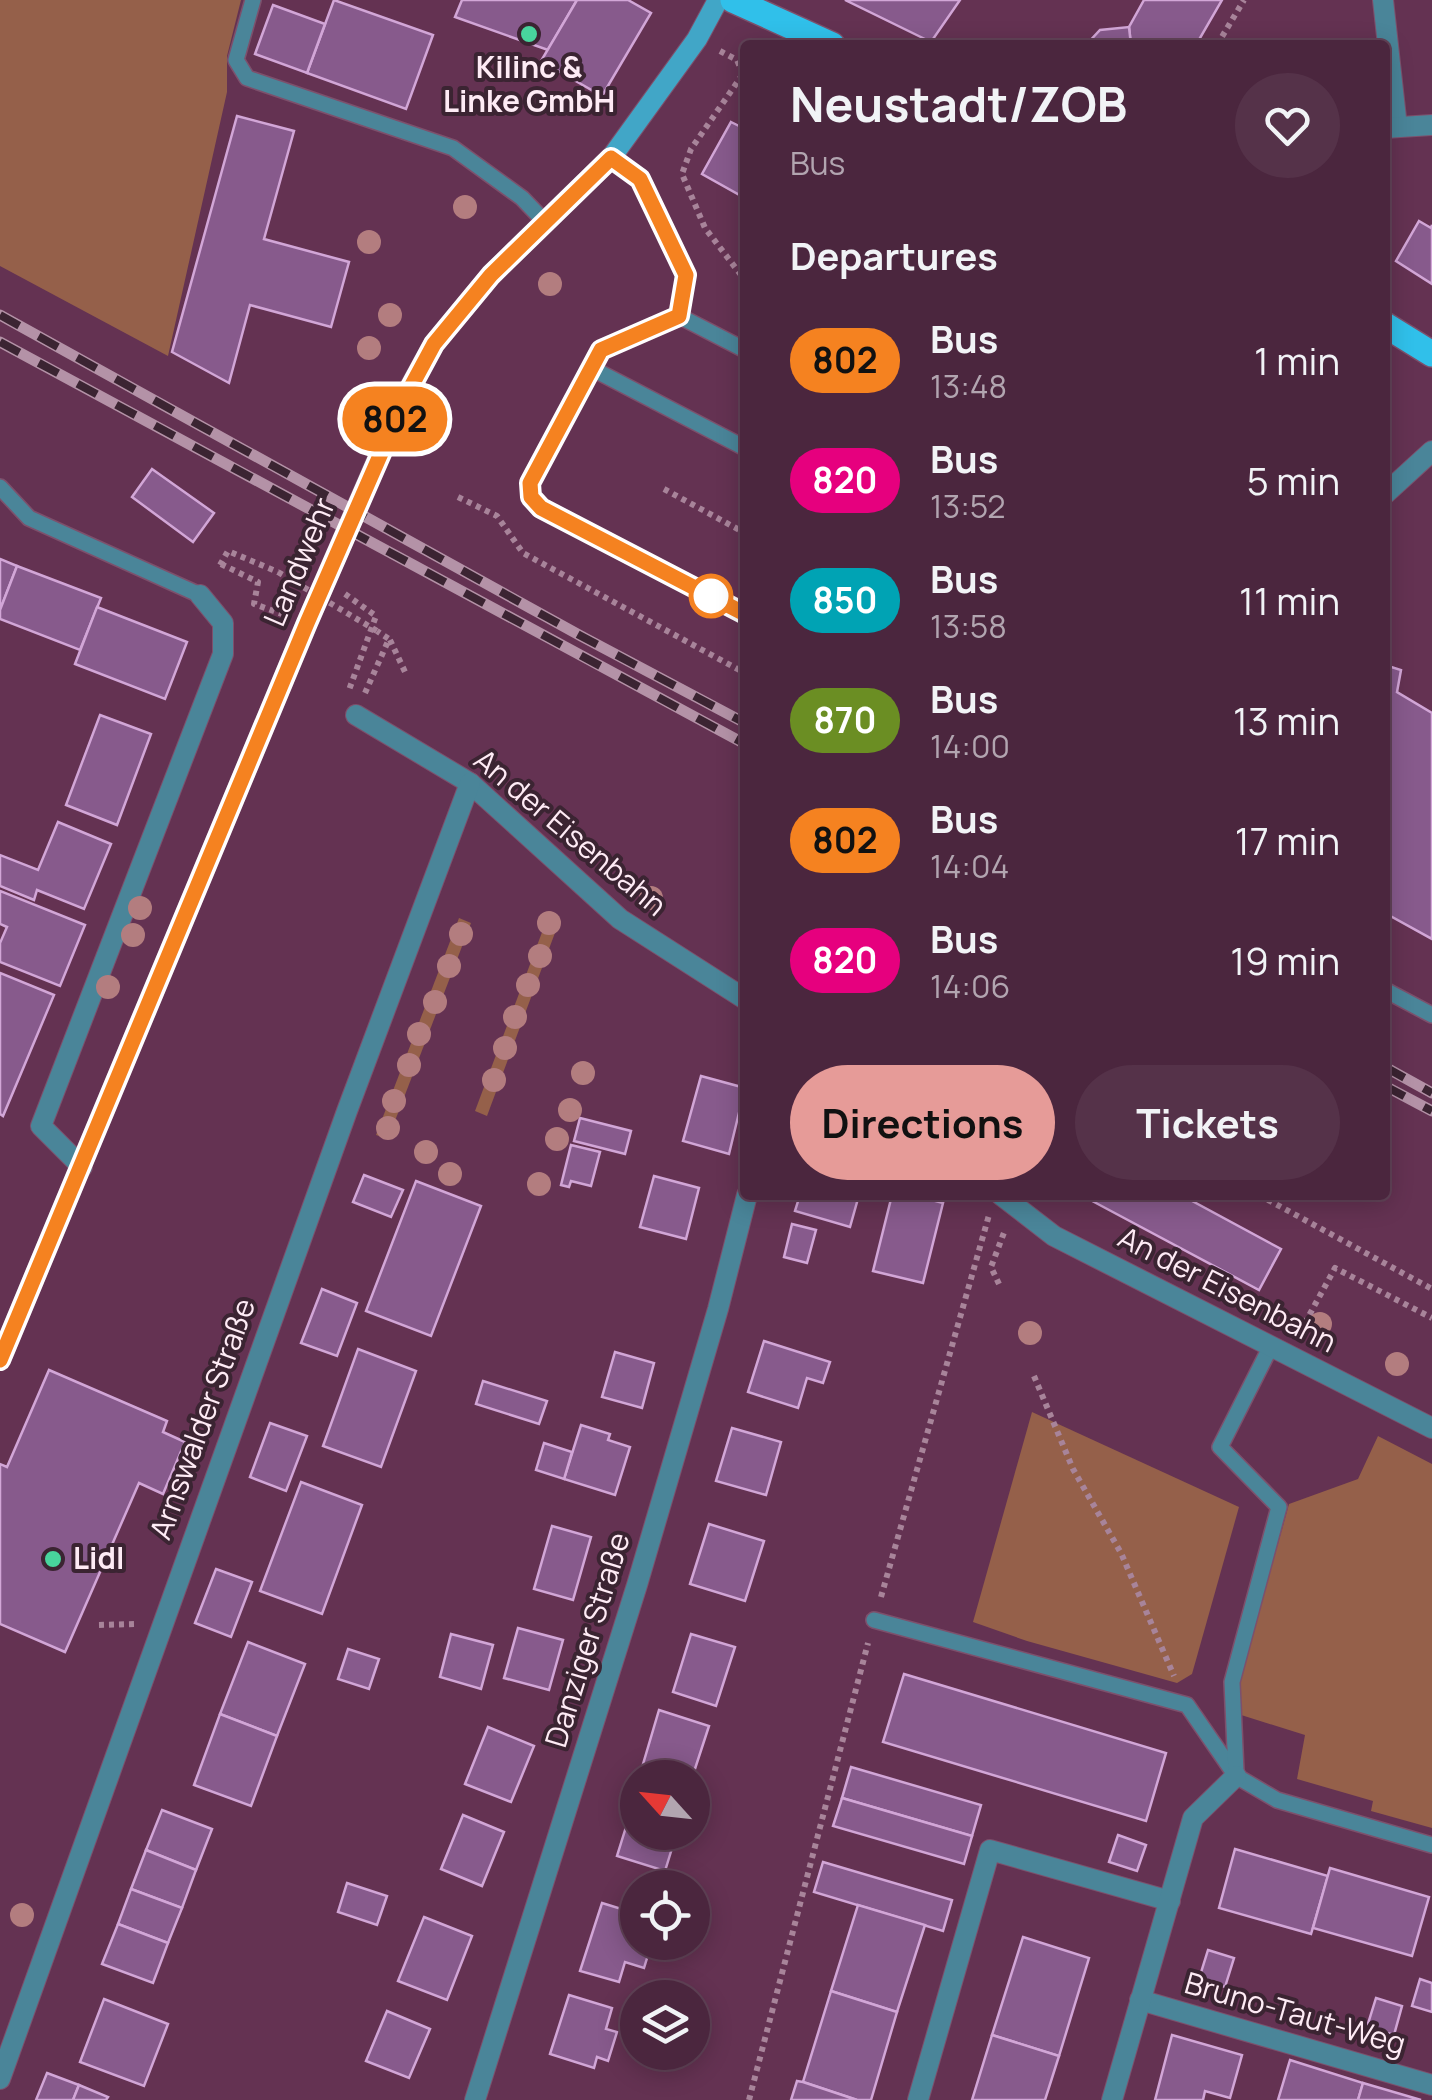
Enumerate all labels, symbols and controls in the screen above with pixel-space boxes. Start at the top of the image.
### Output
marker: Kilinc & Linke GmbH [518,23,540,45]
place label: Kilinc & Linke GmbH [443,46,615,121]
text: Neustadt/ZOB [790,71,1127,136]
button: heart [1235,73,1340,178]
text: Bus [790,141,845,185]
text: Departures [790,229,998,281]
text: Bus [930,312,998,364]
text: 1 min [1254,334,1340,386]
text: 802 [812,336,878,384]
text: 13:48 [930,364,1007,408]
line badge: 802 [338,386,452,452]
text: 802 [362,395,428,443]
text: Bus [930,432,998,484]
text: 5 min [1247,454,1340,506]
text: 820 [812,456,878,504]
text: 13:52 [930,484,1006,528]
street label: Landwehr [253,491,344,632]
text: Bus [930,552,998,604]
text: 11 min [1239,574,1340,626]
unlabelled marker [690,575,732,617]
text: 850 [813,576,877,624]
text: 13:58 [930,604,1007,648]
text: Bus [930,672,998,724]
text: 13 min [1233,694,1340,746]
text: 870 [813,696,877,744]
text: 14:00 [930,724,1010,768]
street label: An der Eisenbahn [466,739,676,925]
text: Bus [930,792,998,844]
text: 17 min [1235,814,1340,866]
text: 802 [812,816,878,864]
text: 14:04 [930,844,1009,888]
text: Bus [930,912,998,964]
text: 19 min [1230,934,1340,986]
text: 820 [812,936,878,984]
text: 14:06 [930,964,1010,1008]
button: Directions [790,1065,1055,1180]
button: Tickets [1075,1065,1340,1180]
street label: An der Eisenbahn [1112,1216,1344,1361]
street label: Arnswalder Straße [139,1292,264,1545]
street label: Danziger Straße [534,1527,639,1752]
place label: Lidl [73,1537,124,1578]
marker: Lidl [42,1548,64,1570]
north arrow [620,1760,710,1850]
map controls [620,1760,710,2070]
button: locate [620,1870,710,1960]
street label: Bruno-Taut-Weg [1180,1961,1411,2064]
button: layers [620,1980,710,2070]

